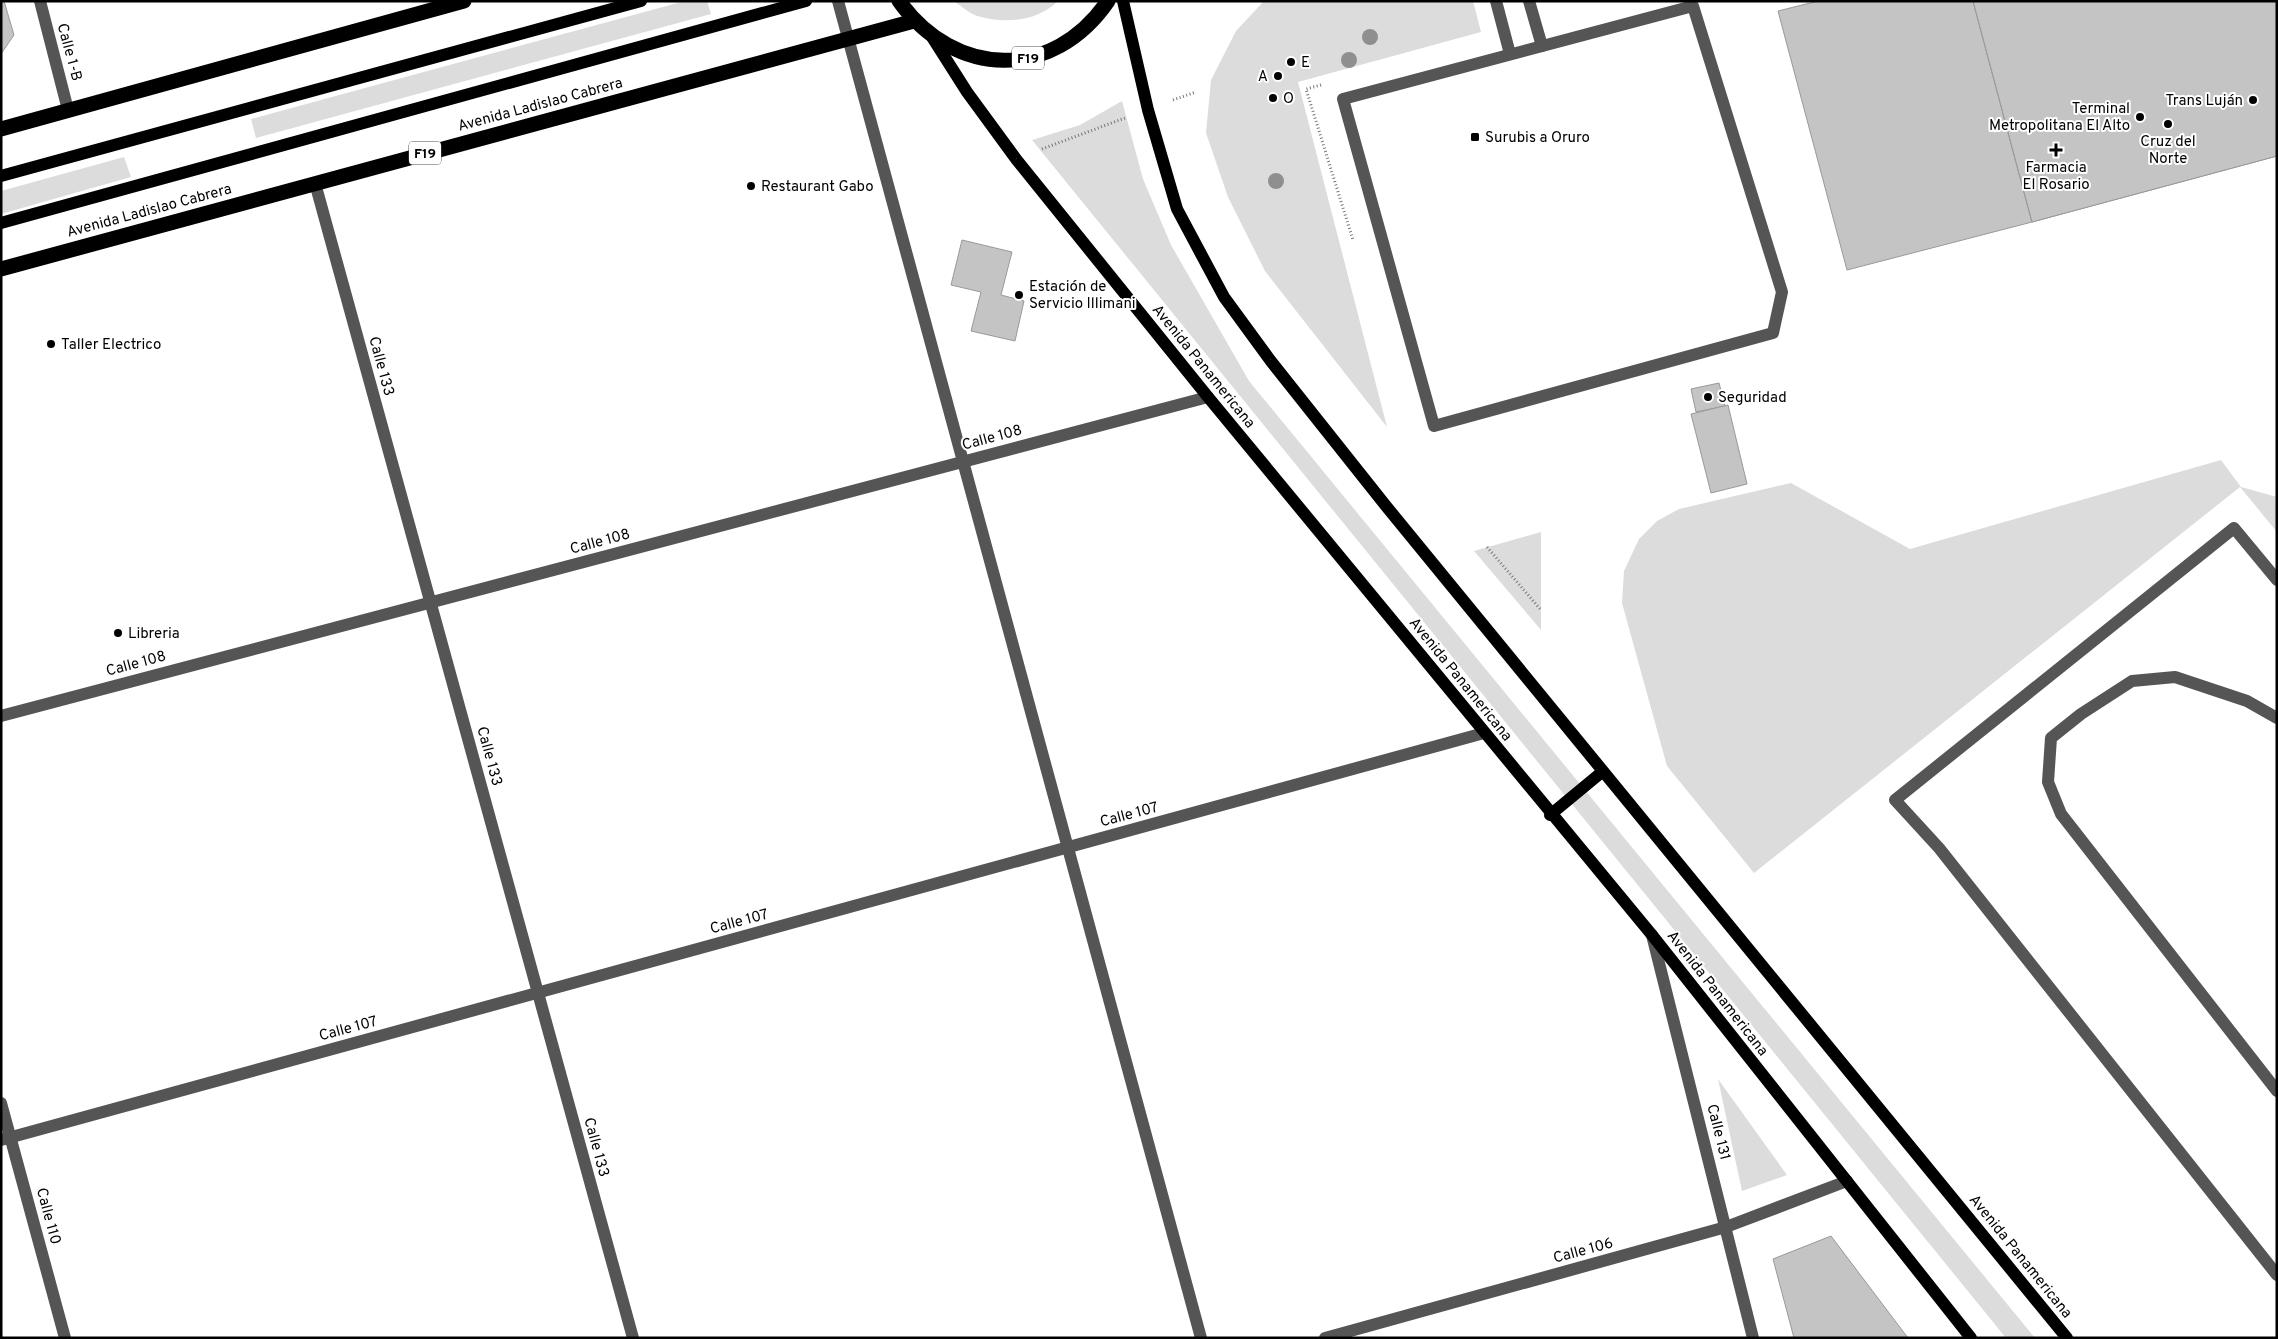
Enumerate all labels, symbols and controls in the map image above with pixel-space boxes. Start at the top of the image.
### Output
street label: Calle 1-B [52,21,85,83]
road number: F19 [1012,46,1044,70]
place label: E [1301,54,1310,73]
marker: E [1285,56,1297,68]
place label: A [1258,68,1268,87]
marker: A [1272,70,1284,82]
street label: Avenida Ladislao Cabrera [456,74,625,137]
place label: O [1283,90,1294,109]
marker: O [1267,92,1279,104]
place label: Trans Luján [2165,92,2243,111]
marker: Trans Luján [2247,94,2259,106]
place label: Terminal Metropolitana El Alto [1989,100,2130,136]
marker: Terminal Metropolitana El Alto [2134,111,2146,123]
marker: Cruz del Norte [2162,118,2174,130]
place label: Surubis a Oruro [1485,129,1590,148]
marker: Surubis a Oruro [1469,131,1481,143]
place label: Cruz del Norte [2140,133,2196,169]
road number: F19 [409,142,441,164]
marker: Farmacia El Rosario [2050,144,2062,156]
place label: Farmacia El Rosario [2022,159,2090,195]
place label: Restaurant Gabo [761,178,874,197]
street label: Avenida Ladislao Cabrera [65,180,234,243]
marker: Restaurant Gabo [745,180,757,192]
place label: Estación de Servicio Illimani [1029,278,1136,314]
marker: Estación de Servicio Illimani [1013,289,1025,301]
street label: Avenida Panamericana [1147,301,1259,433]
street label: Calle 133 [364,335,398,398]
place label: Taller Electrico [61,336,161,355]
marker: Taller Electrico [45,338,57,350]
place label: Seguridad [1718,389,1787,408]
marker: Seguridad [1702,391,1714,403]
street label: Calle 108 [960,421,1025,456]
street label: Calle 108 [568,525,633,560]
street label: Avenida Panamericana [1404,614,1516,746]
place label: Libreria [128,625,180,644]
marker: Libreria [112,627,124,639]
street label: Calle 108 [104,647,169,682]
street label: Calle 133 [472,725,506,788]
street label: Calle 107 [1098,799,1161,832]
street label: Calle 107 [708,906,771,939]
street label: Avenida Panamericana [1662,927,1772,1060]
street label: Calle 107 [317,1013,380,1046]
street label: Calle 131 [1701,1102,1734,1162]
street label: Calle 133 [579,1116,613,1179]
street label: Calle 110 [31,1186,64,1247]
street label: Avenida Panamericana [1964,1191,2076,1323]
street label: Calle 106 [1551,1234,1615,1269]

